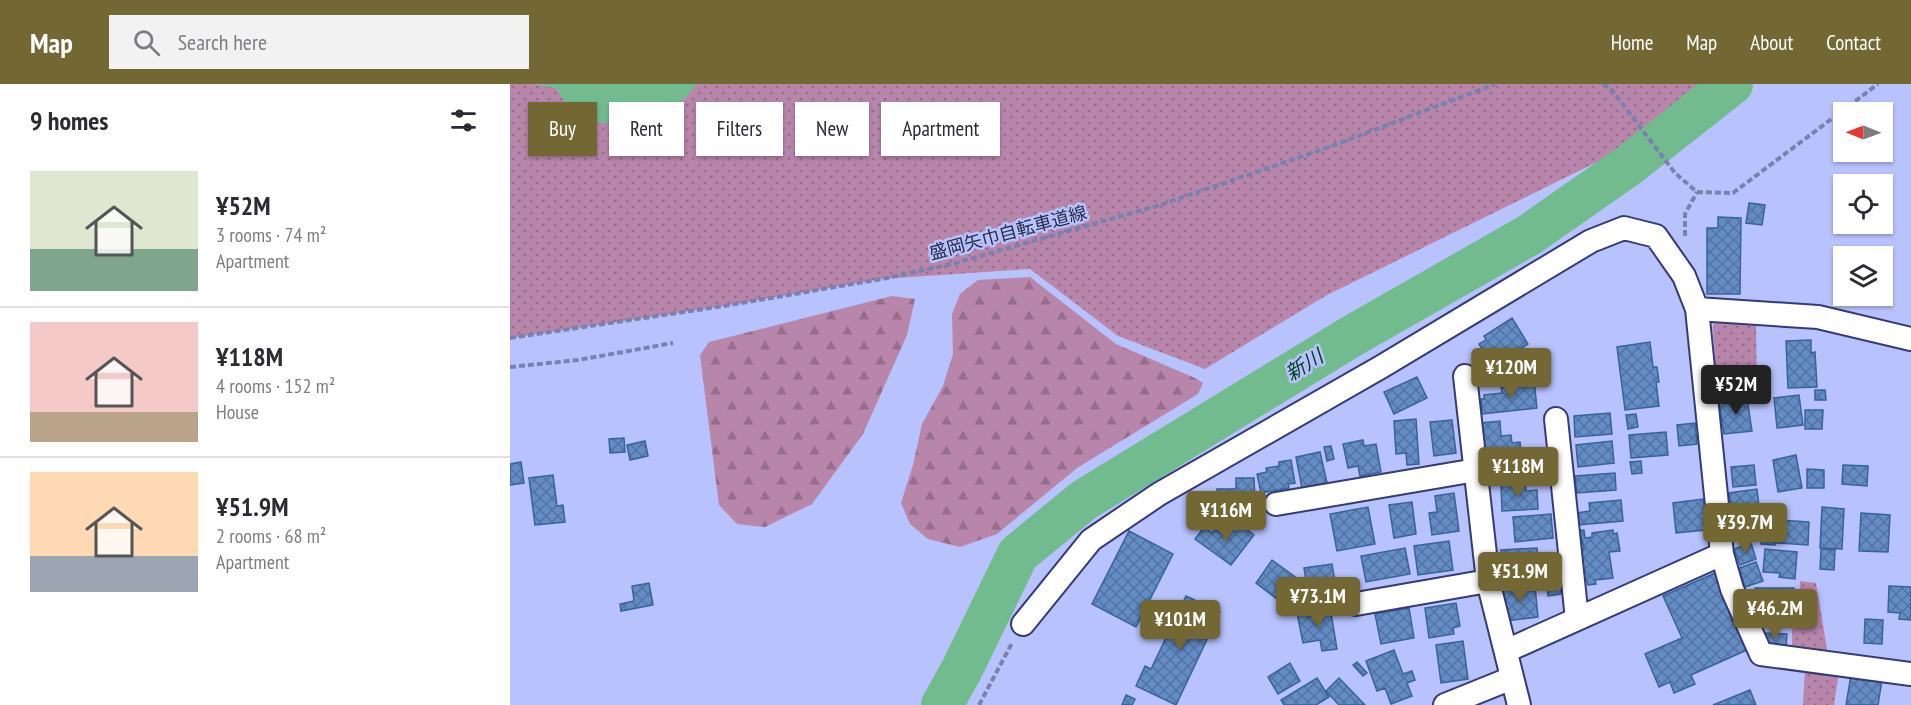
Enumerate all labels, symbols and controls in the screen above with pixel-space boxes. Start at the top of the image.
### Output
search box [109,15,529,69]
text: Map [30,24,73,61]
icon: search [130,26,163,59]
text: Search here [178,28,267,56]
text: Home [1611,29,1653,56]
text: Map [1686,29,1717,56]
text: About [1750,29,1793,56]
text: Contact [1826,29,1881,56]
chip: Buy [528,102,597,156]
chip: Rent [609,102,684,156]
chip: Filters [696,102,783,156]
chip: New [795,102,869,156]
chip: Apartment [881,102,1000,156]
north arrow [1833,102,1893,162]
map controls [1833,102,1893,306]
text: 9 homes [30,104,108,137]
icon: filters [447,104,480,137]
button: locate [1833,174,1893,234]
text: ¥52M [216,189,271,222]
icon: home [78,195,150,267]
street label: 盛岡矢巾自転車道線 [927,200,1089,265]
text: 3 rooms · 74 m² [216,222,326,248]
button: layers [1833,246,1893,306]
text: Apartment [216,248,289,274]
text: ¥118M [216,340,283,373]
water label: 新川 [1280,342,1330,387]
icon: home [78,346,150,418]
pin: ¥120M [1469,348,1553,399]
text: ¥120M [1485,354,1537,380]
pin: ¥52M [1700,365,1772,416]
text: ¥52M [1715,371,1757,397]
text: 4 rooms · 152 m² [216,373,335,399]
text: House [216,399,259,425]
pin: ¥118M [1476,447,1560,498]
text: ¥118M [1492,453,1544,479]
text: ¥51.9M [216,490,289,523]
pin: ¥116M [1184,491,1268,542]
icon: home [78,496,150,568]
text: ¥116M [1200,497,1252,523]
pin: ¥39.7M [1696,503,1794,554]
text: ¥39.7M [1717,509,1773,535]
text: 2 rooms · 68 m² [216,523,326,549]
text: Apartment [216,549,289,575]
pin: ¥51.9M [1471,552,1569,603]
text: ¥51.9M [1492,558,1548,584]
pin: ¥73.1M [1269,577,1367,628]
text: ¥73.1M [1290,583,1346,609]
pin: ¥46.2M [1726,589,1824,640]
text: ¥46.2M [1747,595,1803,621]
pin: ¥101M [1138,600,1222,651]
text: ¥101M [1154,606,1206,632]

